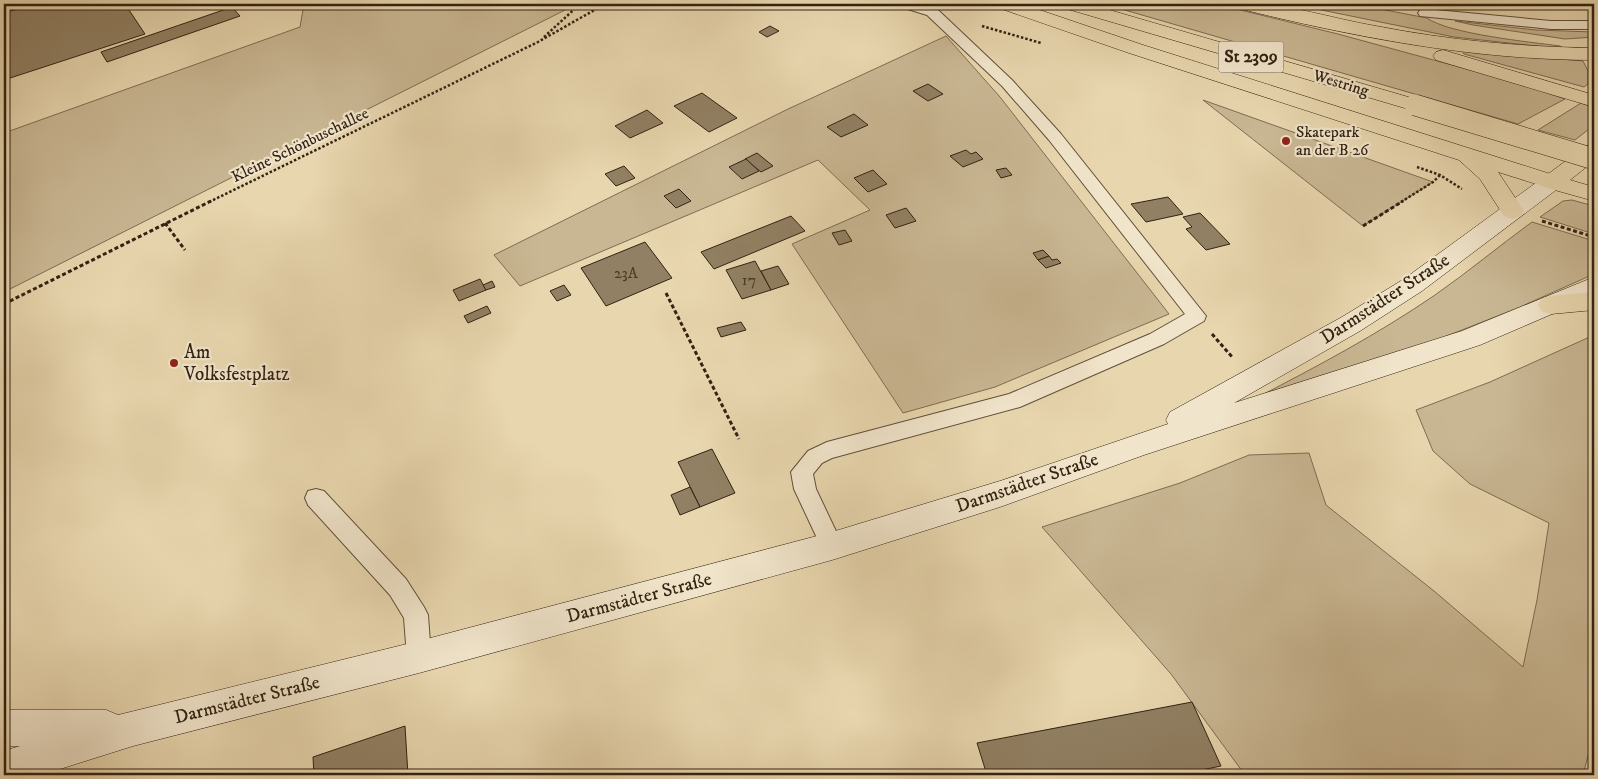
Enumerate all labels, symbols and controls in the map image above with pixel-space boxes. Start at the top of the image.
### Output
road number: St 2309 [1218,42,1284,72]
street label: Westring [1310,65,1371,101]
street label: Kleine Schönbuschallee [228,103,372,187]
place label: Skatepark an der B 26 [1296,122,1369,160]
marker: Skatepark an der B 26 [1280,135,1292,147]
street label: Darmstädter Straße [1316,249,1454,349]
house number: 23A [614,263,639,283]
house number: 17 [742,270,756,290]
place label: Am Volksfestplatz [183,341,289,386]
marker: Am Volksfestplatz [168,357,180,369]
street label: Darmstädter Straße [953,448,1101,518]
street label: Darmstädter Straße [564,568,714,628]
street label: Darmstädter Straße [172,671,322,729]

